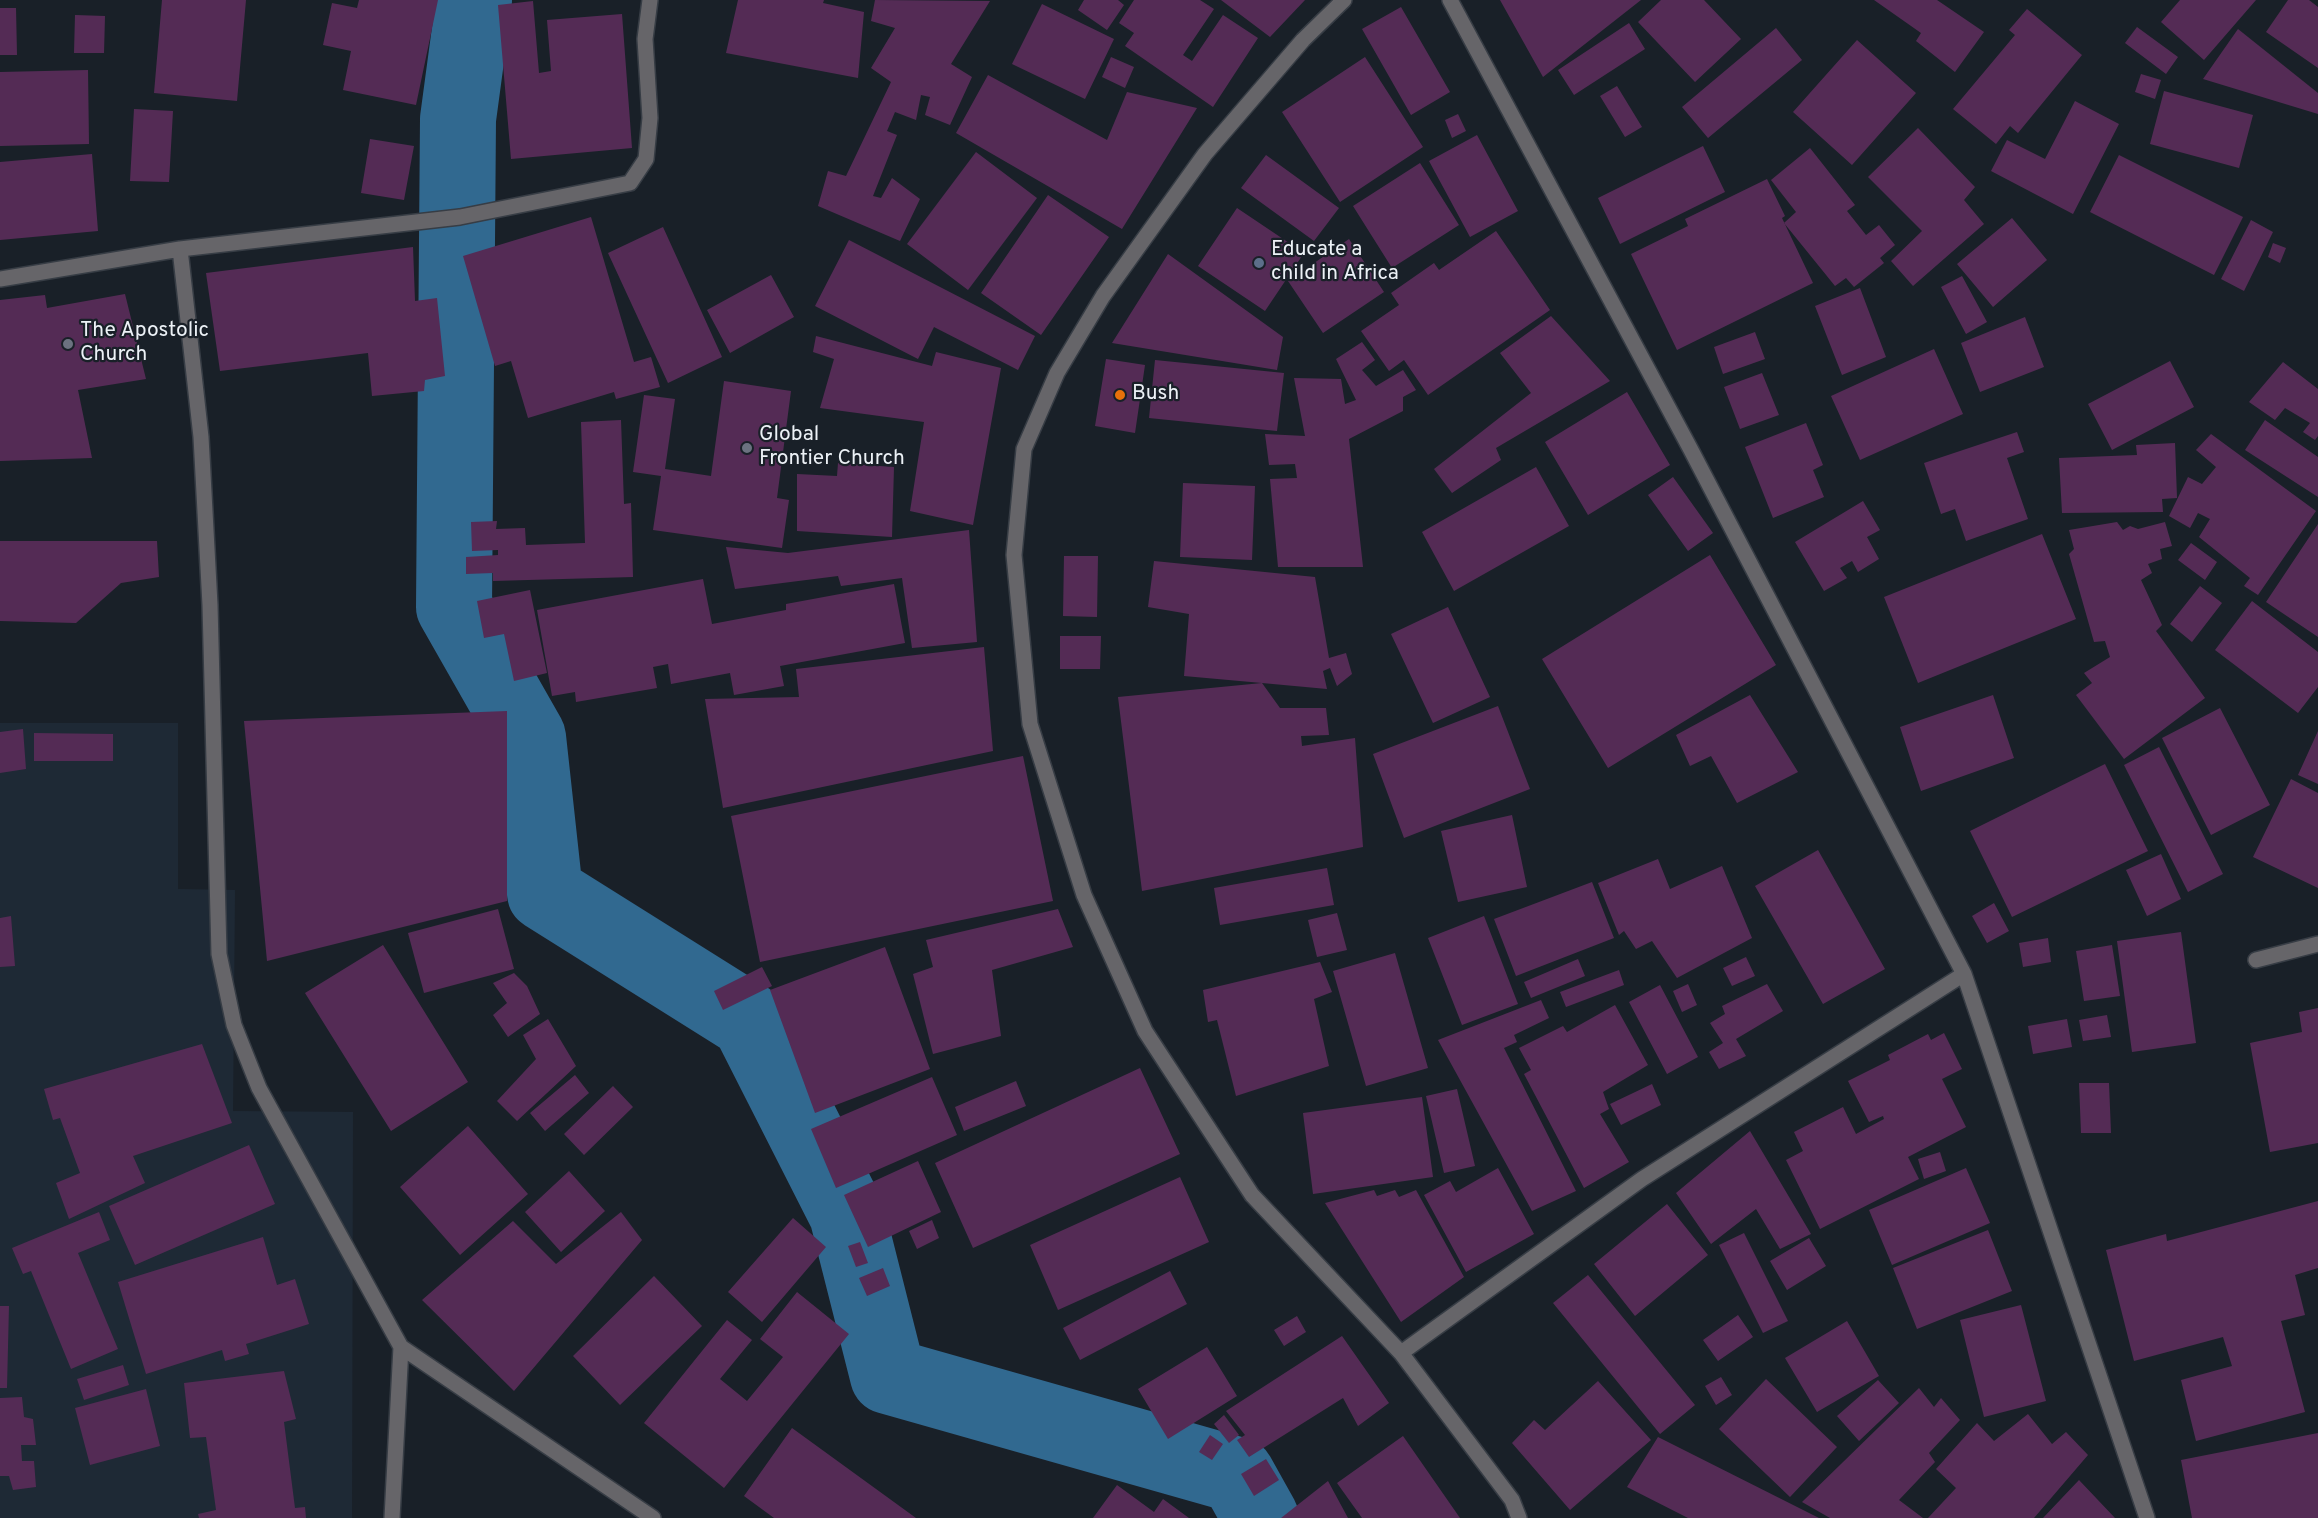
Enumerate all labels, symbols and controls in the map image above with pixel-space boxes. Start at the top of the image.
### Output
place label: Educate a child in Africa [1271,238,1399,288]
marker: Educate a child in Africa [1252,256,1266,270]
place label: The Apostolic Church [80,319,209,369]
marker: The Apostolic Church [61,337,75,351]
place label: Bush [1132,382,1179,408]
marker: Bush [1113,388,1127,402]
place label: Global Frontier Church [759,423,905,473]
marker: Global Frontier Church [740,441,754,455]

